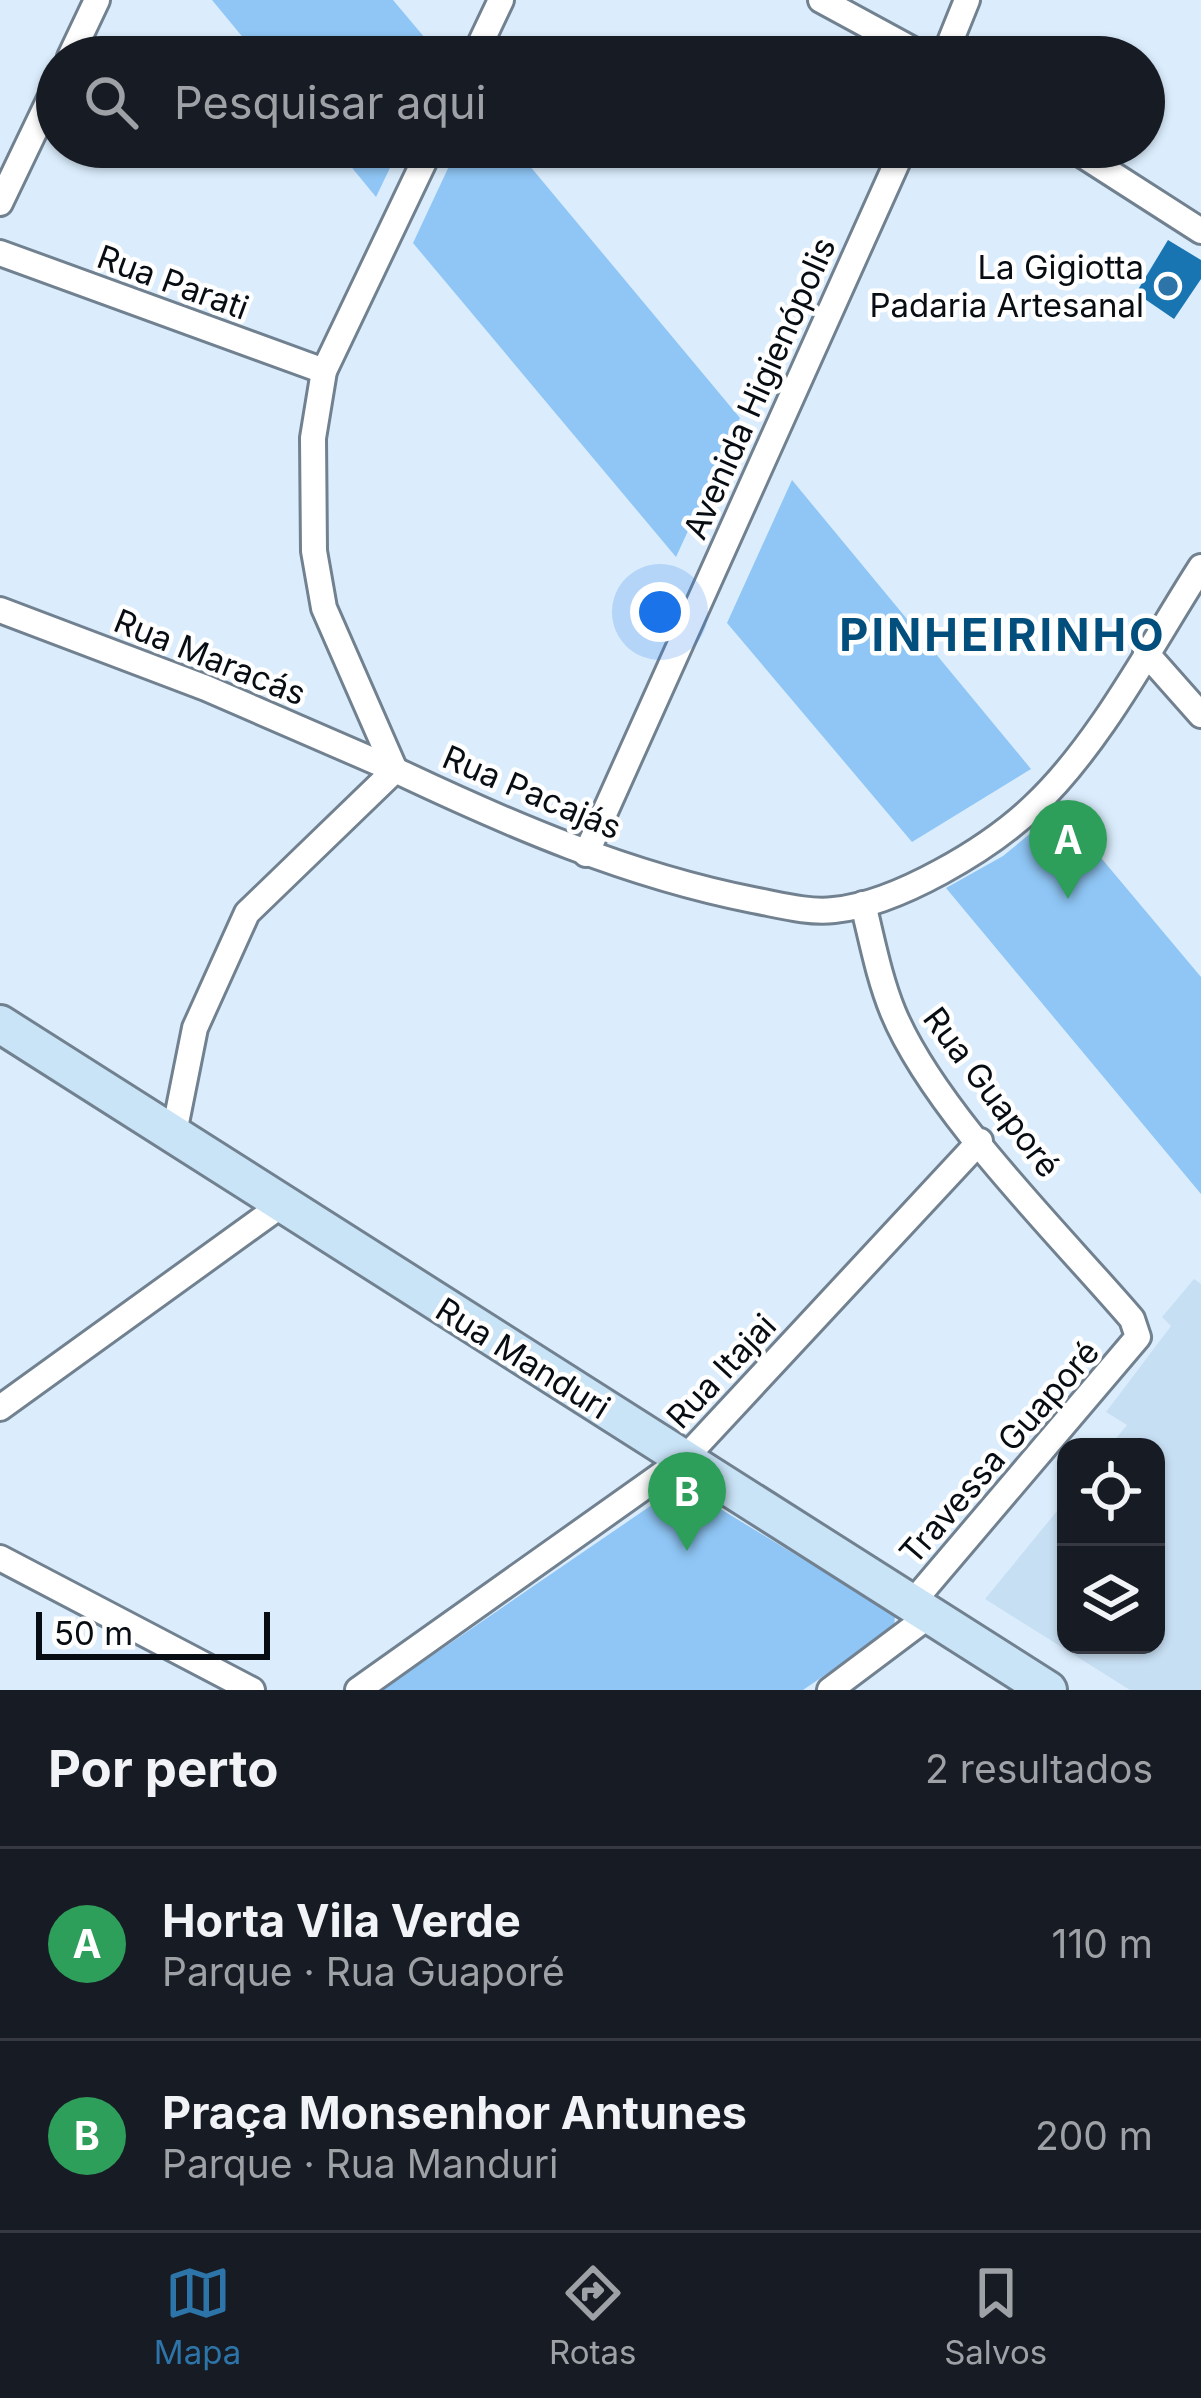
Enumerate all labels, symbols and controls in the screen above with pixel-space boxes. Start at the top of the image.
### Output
search box [36,36,1165,168]
icon: search [78,69,144,135]
text: Pesquisar aqui [174,75,487,130]
street label: Avenida Higienópolis [674,231,844,545]
street label: Rua Parati [92,236,254,328]
place label: La Gigiotta Padaria Artesanal [870,247,1144,325]
marker: La Gigiotta Padaria Artesanal [1155,273,1181,299]
your location [630,582,690,642]
street label: Rua Maracás [108,600,312,714]
district label: PINHEIRINHO [839,607,1167,662]
street label: Rua Pacajás [437,737,627,847]
pin: A [1029,800,1107,899]
street label: Rua Guaporé [915,999,1069,1185]
street label: Rua Manduri [429,1289,617,1427]
street label: Rua Itajai [658,1305,784,1437]
street label: Travessa Guaporé [891,1332,1107,1572]
map controls [1057,1438,1165,1654]
button: locate [1057,1438,1165,1546]
pin: B [648,1452,726,1551]
button: layers [1057,1546,1165,1654]
scale bar [36,1606,270,1659]
text: 50 m [54,1613,133,1653]
text: Por perto [48,1738,279,1799]
text: 2 resultados [925,1745,1153,1792]
text: Horta Vila Verde [162,1893,521,1948]
text: A [72,1920,102,1967]
text: 110 m [1052,1920,1153,1967]
text: Parque · Rua Guaporé [162,1948,565,1995]
text: Praça Monsenhor Antunes [162,2085,747,2140]
text: B [74,2112,100,2159]
text: 200 m [1035,2112,1153,2159]
text: Parque · Rua Manduri [162,2140,559,2187]
tab: Mapa [154,2260,241,2372]
tab: Rotas [549,2260,636,2372]
tab: Salvos [944,2260,1047,2372]

